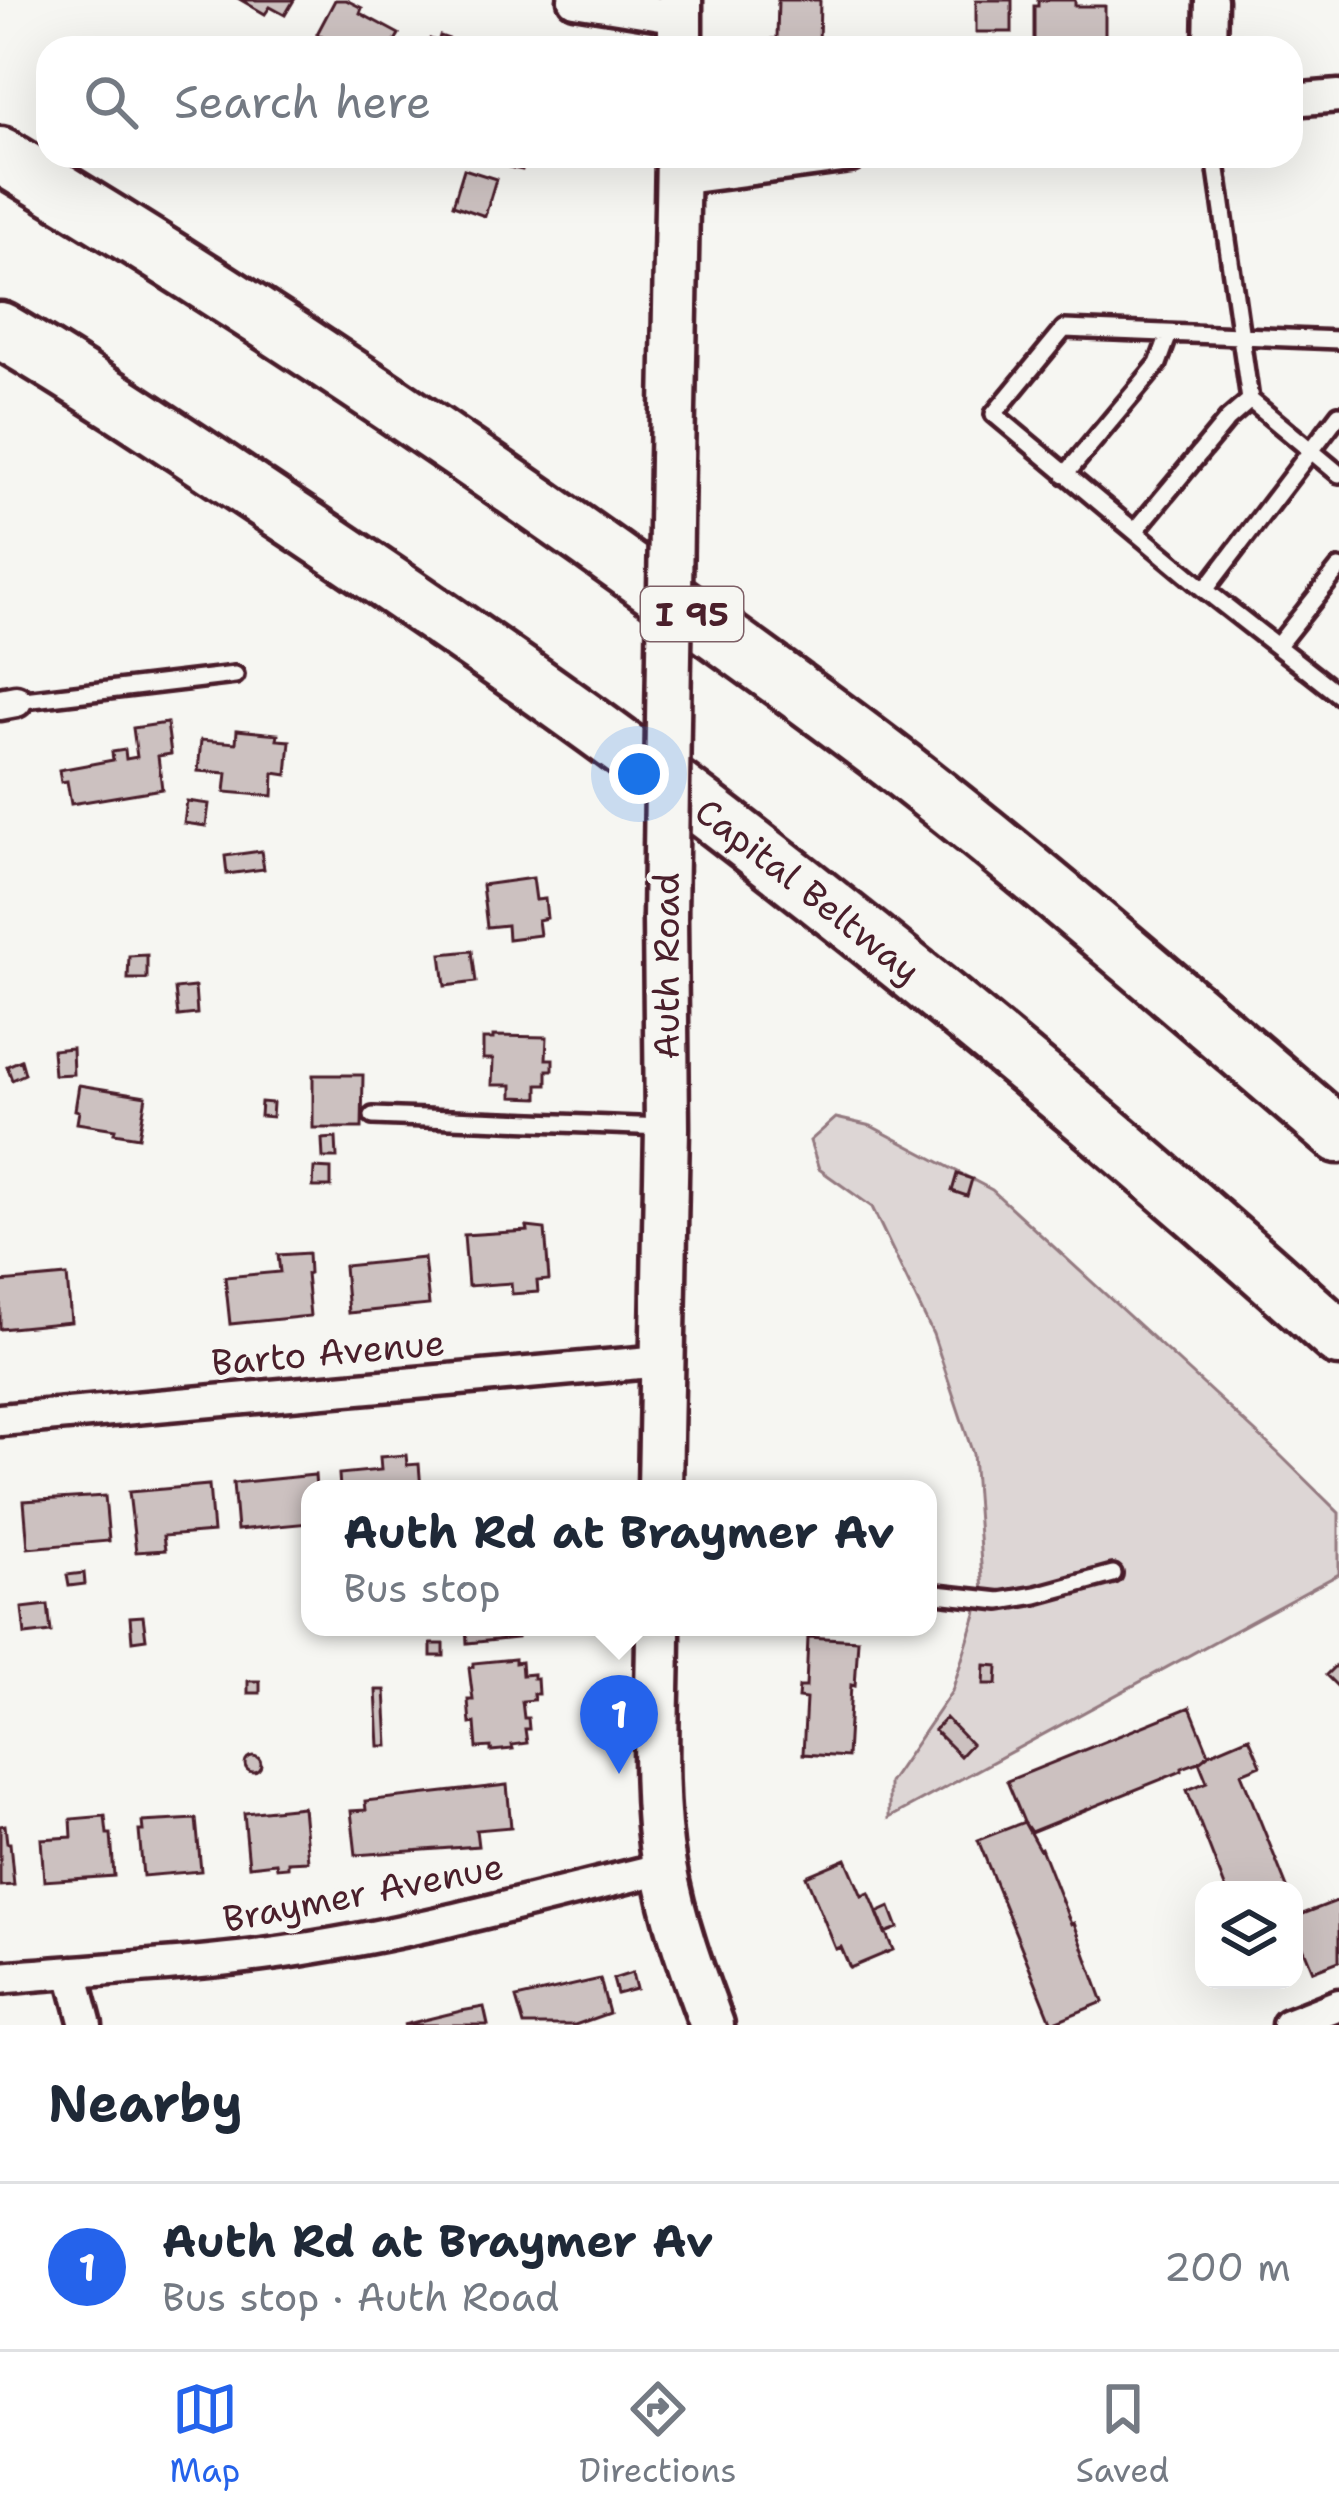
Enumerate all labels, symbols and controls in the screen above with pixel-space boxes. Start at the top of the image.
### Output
search box [36,36,1303,168]
icon: search [78,69,144,135]
text: Search here [174,72,431,132]
road number: I 95 [641,587,743,641]
your location [609,744,669,804]
street label: Capital Beltway [685,787,931,995]
street label: Auth Road [642,872,691,1060]
street label: Barto Avenue [209,1318,447,1387]
popup [301,1480,937,1636]
text: Auth Rd at Braymer Av [343,1502,895,1562]
text: Bus stop [343,1562,501,1614]
pin: 1 [580,1675,658,1774]
street label: Braymer Avenue [219,1841,508,1944]
map controls [1195,1881,1303,1989]
button: layers [1195,1881,1303,1989]
text: Nearby [48,2069,243,2137]
text: Auth Rd at Braymer Av [162,2211,713,2271]
text: 1 [78,2241,96,2293]
text: 200 m [1164,2241,1291,2293]
text: Bus stop · Auth Road [162,2271,560,2323]
tab: Map [170,2376,240,2493]
tab: Directions [579,2376,737,2493]
tab: Saved [1076,2376,1169,2493]

